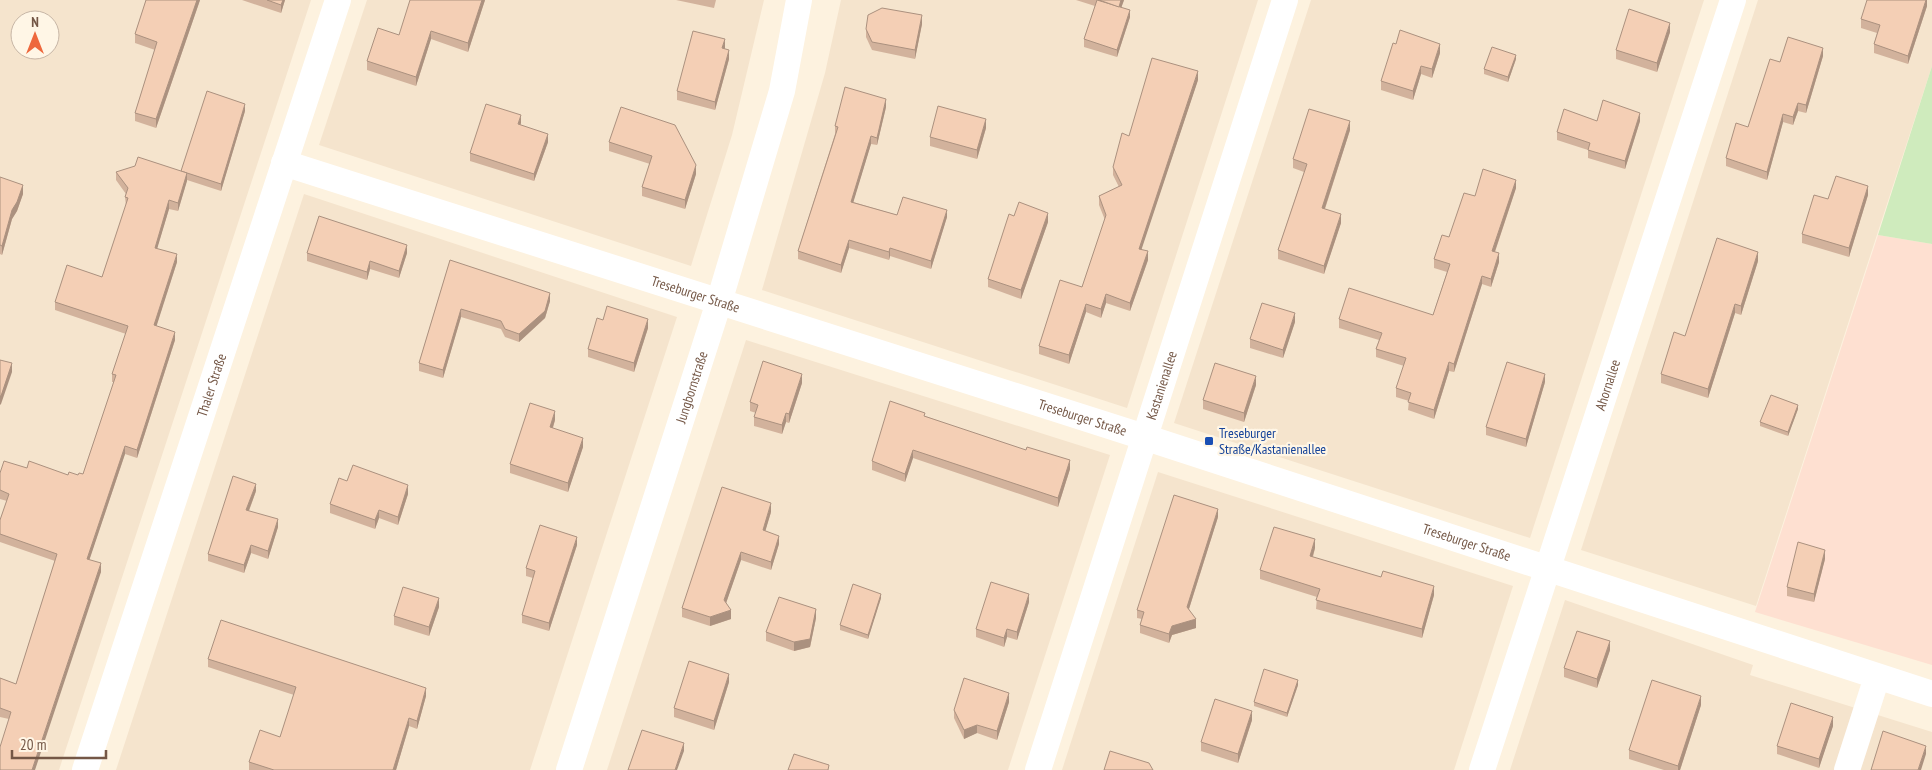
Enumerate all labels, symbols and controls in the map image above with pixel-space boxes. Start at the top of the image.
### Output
north arrow [10,10,60,60]
text: N [31,13,39,31]
street label: Treseburger Straße [649,272,742,317]
street label: Kastanienallee [1142,348,1181,422]
street label: Jungbornstraße [671,349,712,426]
street label: Thaler Straße [193,351,230,419]
street label: Ahornallee [1591,357,1624,413]
street label: Treseburger Straße [1036,395,1129,440]
place label: Treseburger Straße/Kastanienallee [1219,424,1326,458]
marker: Treseburger Straße/Kastanienallee [1203,435,1215,447]
street label: Treseburger Straße [1420,519,1513,565]
scale bar [12,728,106,760]
text: 20 m [20,735,46,754]

